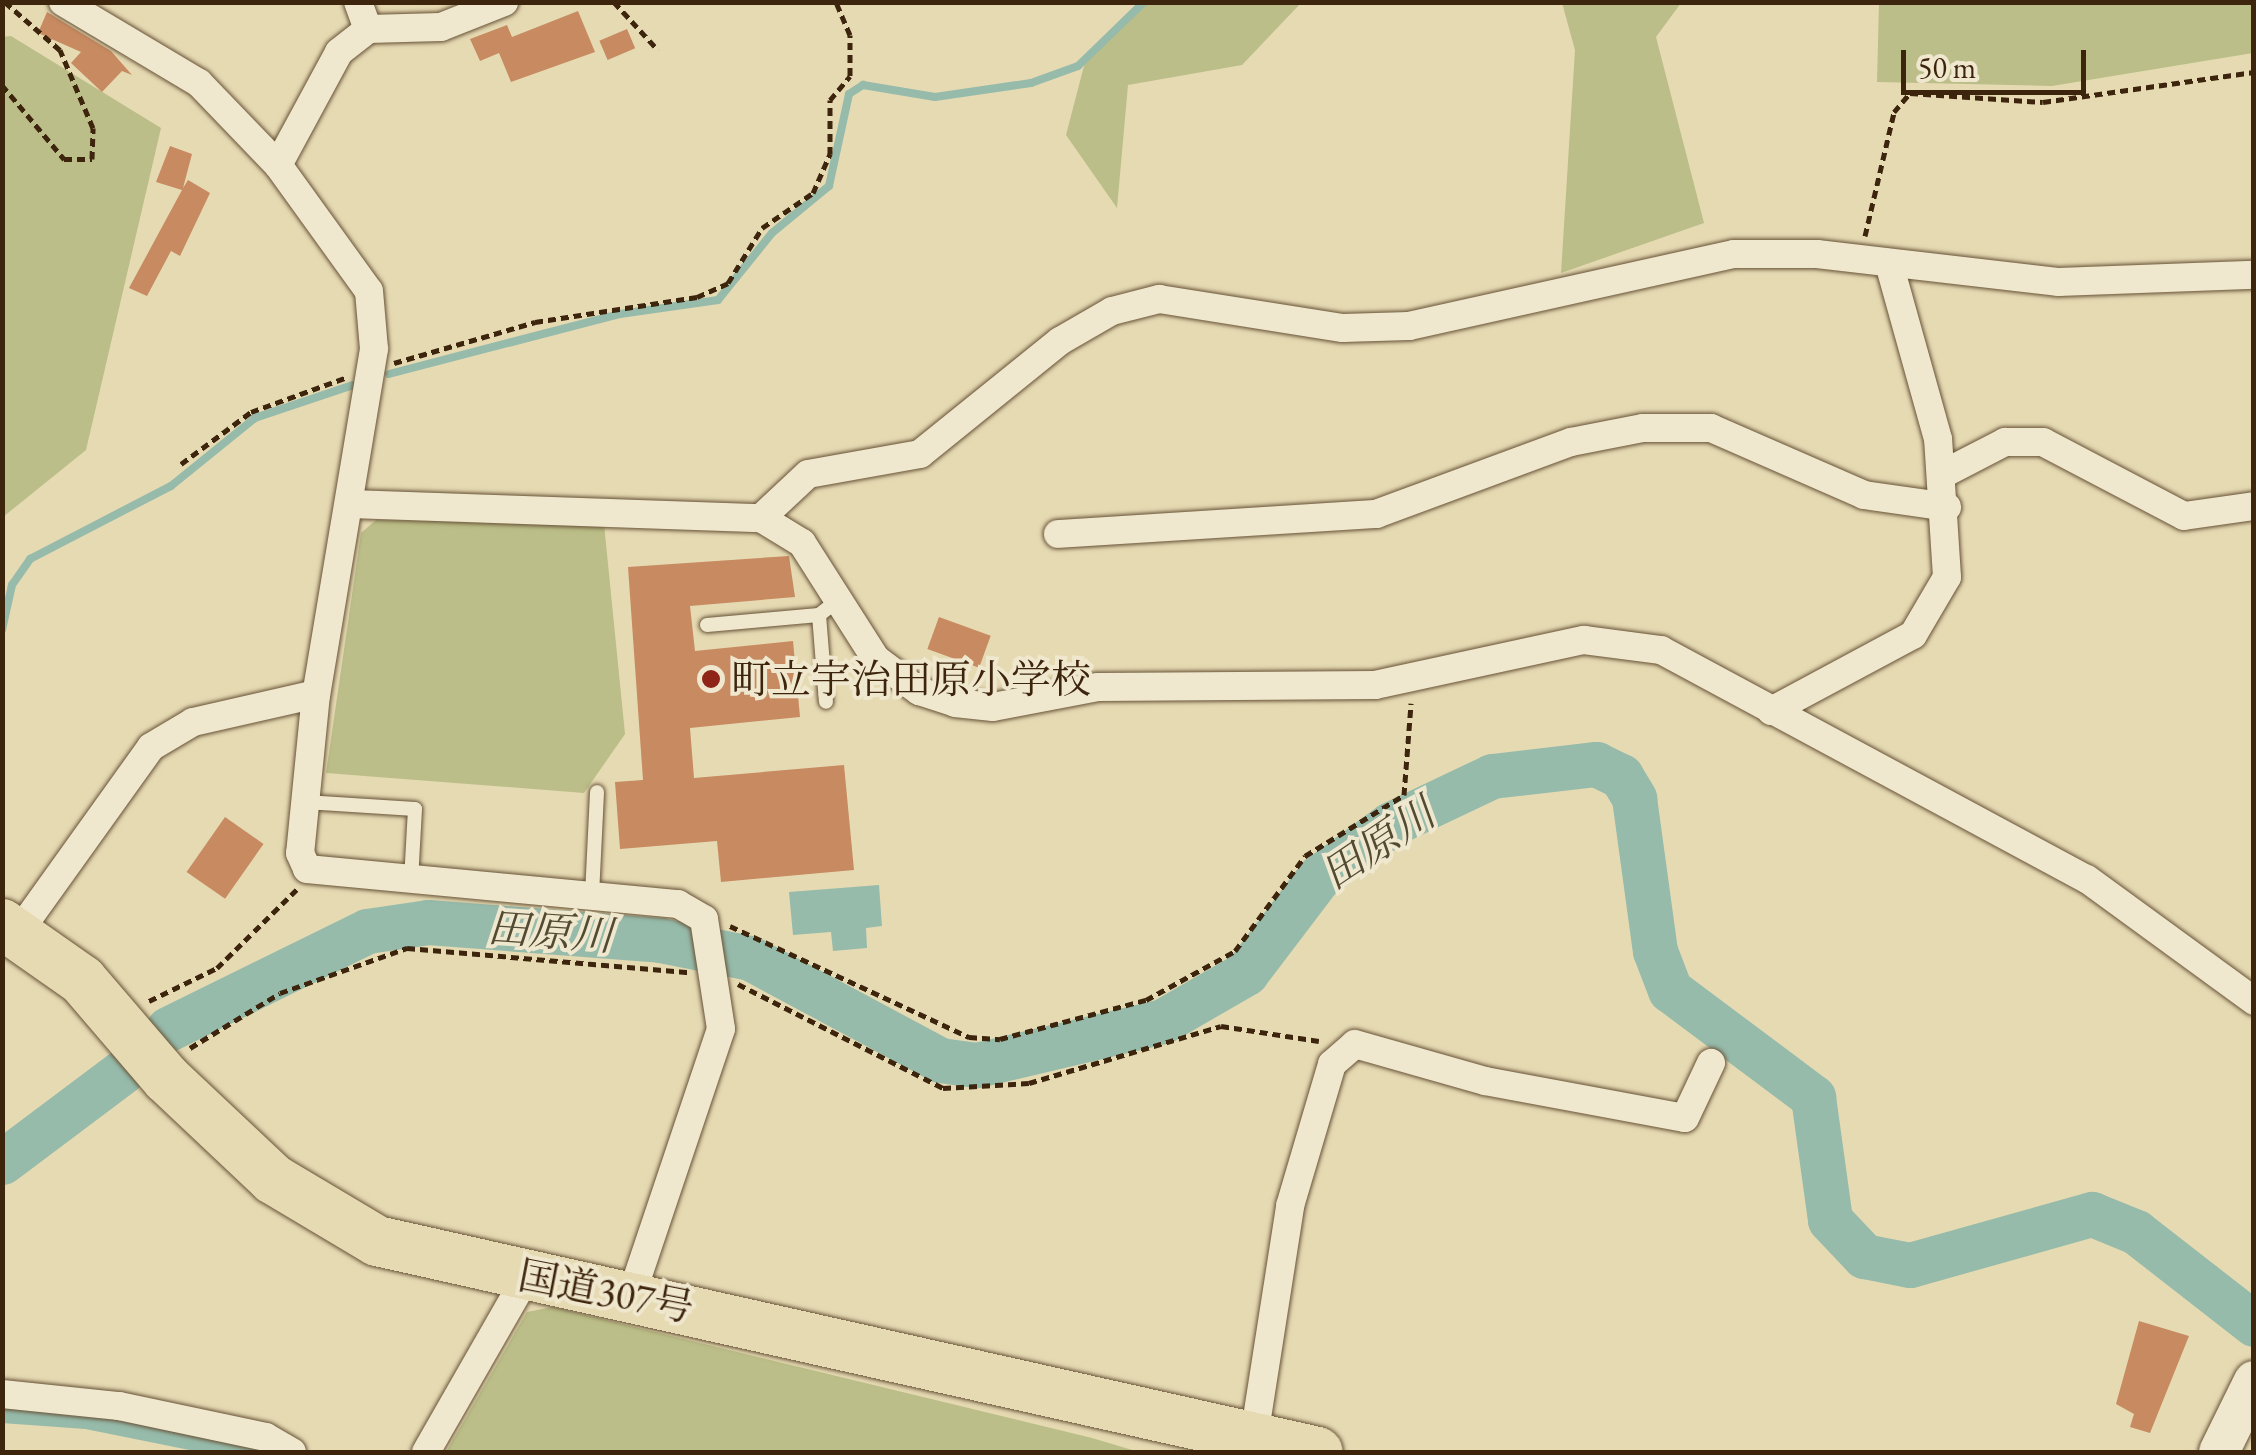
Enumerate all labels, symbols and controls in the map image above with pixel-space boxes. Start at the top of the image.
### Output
scale bar [1906,30,2091,92]
text: 50 m [1918,48,1976,87]
place label: 町立宇治田原小学校 [731,655,1091,703]
marker: 町立宇治田原小学校 [700,668,722,690]
water label: 田原川 [1312,788,1444,900]
water label: 田原川 [485,902,615,962]
street label: 国道307号 [514,1250,698,1332]

